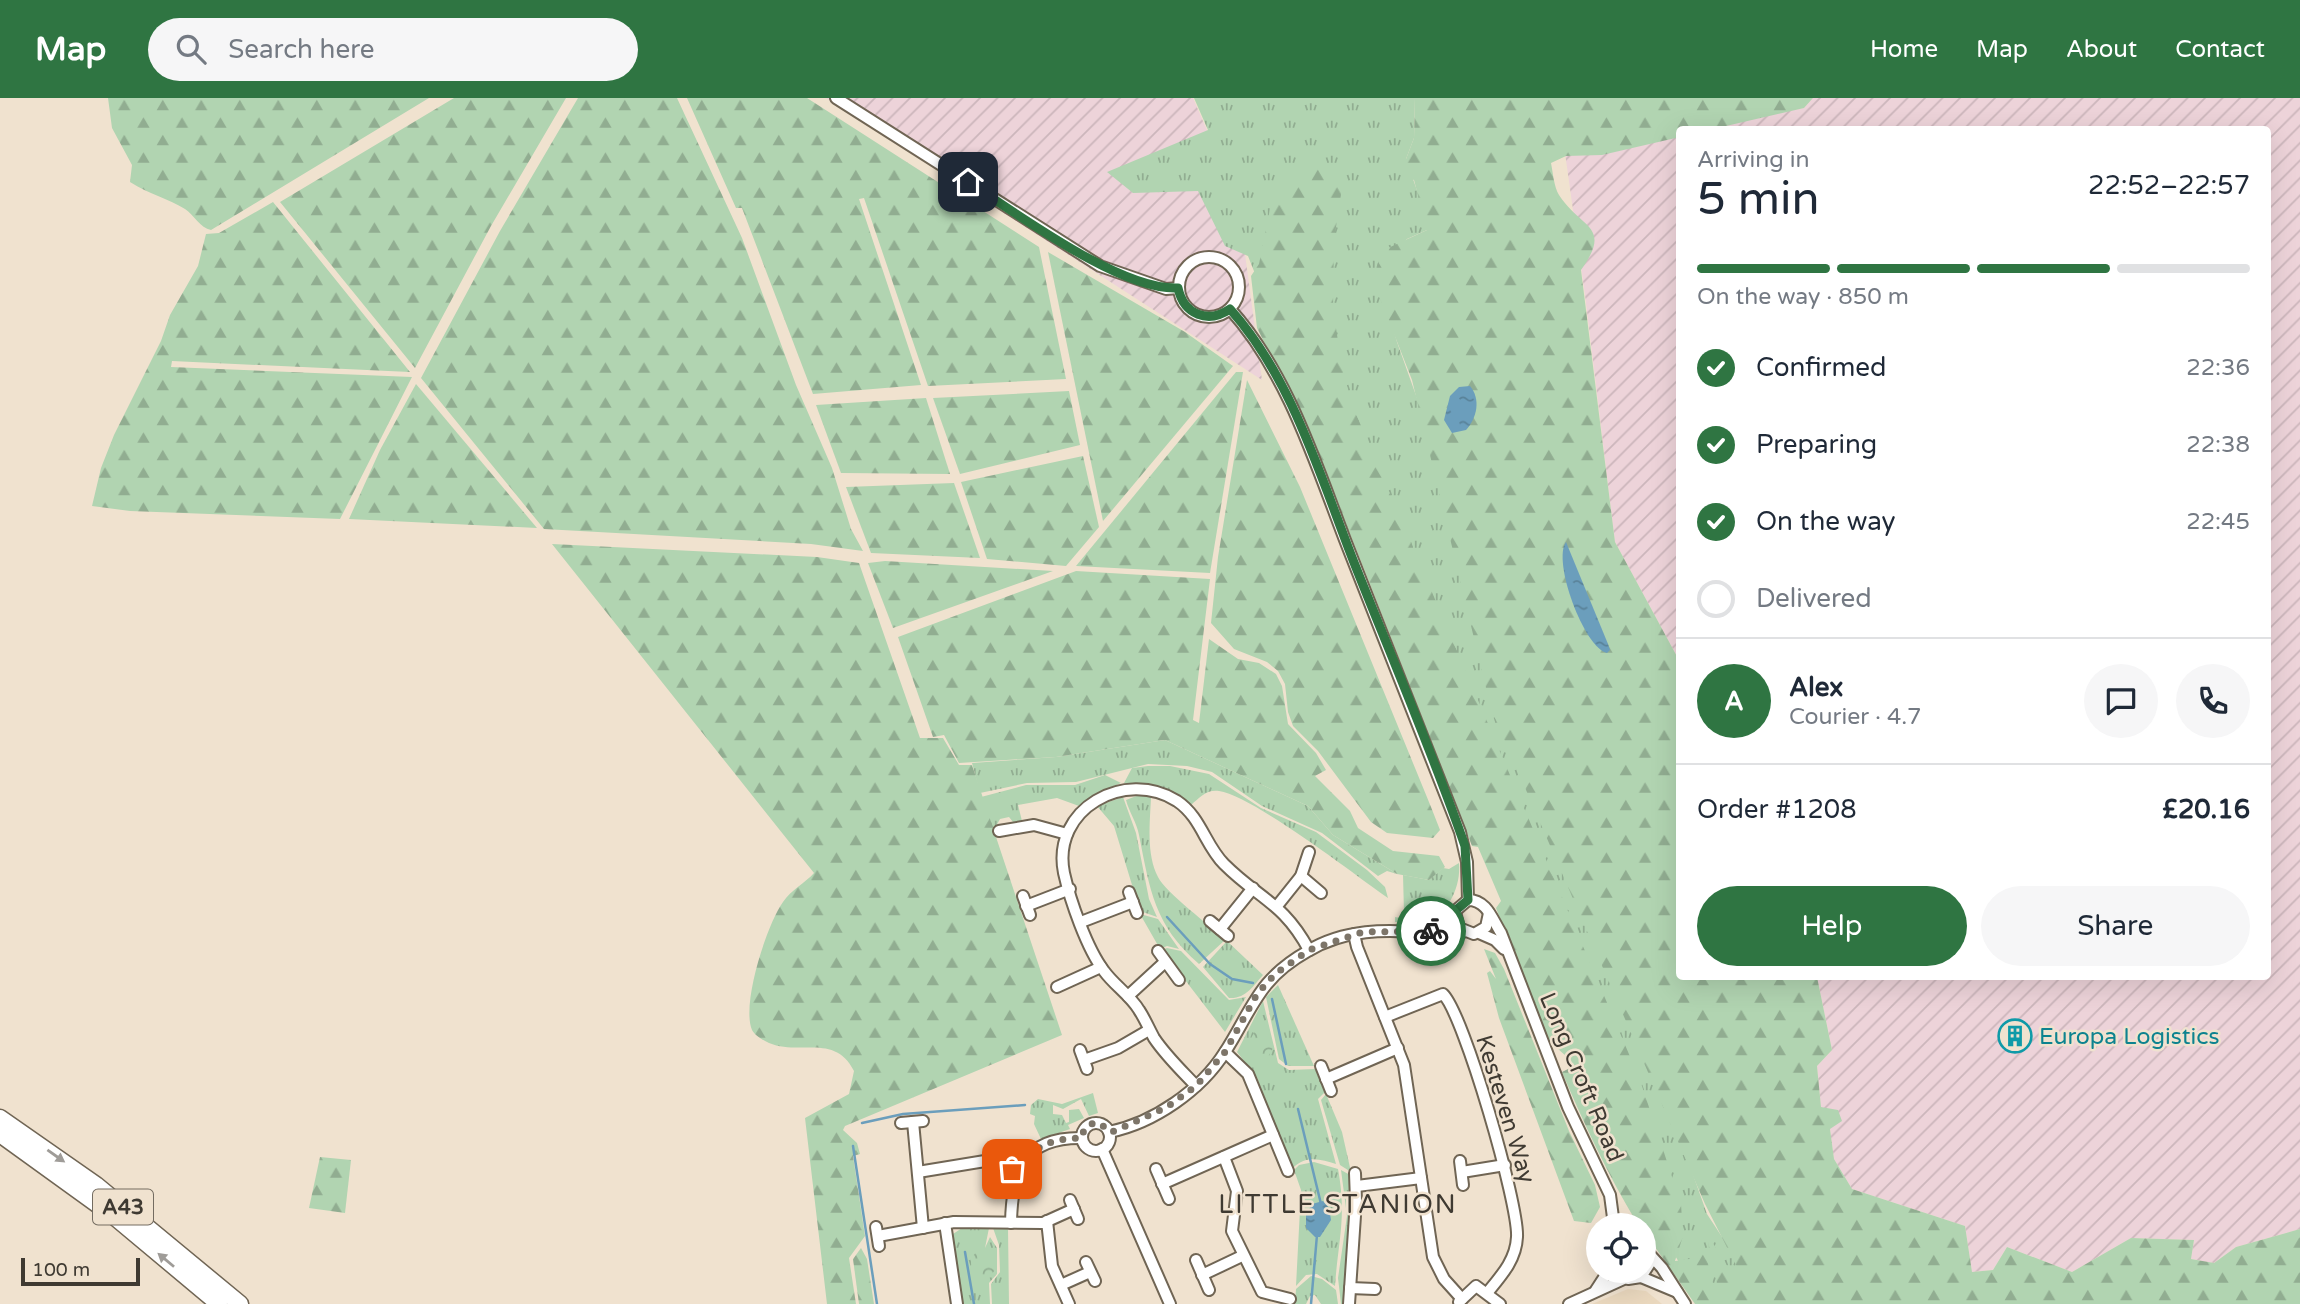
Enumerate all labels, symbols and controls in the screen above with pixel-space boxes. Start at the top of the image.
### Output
search box [148,18,638,81]
text: Map [35,30,106,69]
icon: search [172,30,210,68]
text: Search here [228,34,374,65]
text: Home [1870,35,1938,64]
text: Map [1976,35,2028,64]
text: About [2066,35,2137,64]
text: Contact [2175,35,2265,64]
text: Arriving in [1697,146,1810,174]
pin [938,152,998,212]
icon: home [949,163,987,201]
text: 22:52–22:57 [2088,170,2250,201]
text: 5 min [1697,172,1820,227]
text: On the way · 850 m [1697,283,1909,311]
icon: check [1697,349,1735,387]
text: Confirmed [1756,352,1886,383]
text: 22:36 [2186,354,2250,382]
icon: check [1697,426,1735,464]
text: Preparing [1756,429,1877,460]
text: 22:38 [2186,431,2250,459]
icon: check [1697,503,1735,541]
text: On the way [1756,506,1896,537]
text: 22:45 [2186,508,2250,536]
text: Delivered [1756,583,1872,614]
button: chat [2084,664,2158,738]
button: phone [2176,664,2250,738]
text: Alex [1789,672,1843,703]
text: A [1724,686,1744,717]
text: Courier · 4.7 [1789,703,1922,731]
text: Order #1208 [1697,794,1857,825]
text: £20.16 [2162,794,2250,825]
button: Help [1697,886,1967,966]
button: Share [1981,886,2250,966]
courier [1396,896,1466,966]
icon: bike [1412,912,1450,950]
street label: Long Croft Road [1533,989,1629,1166]
building icon: Europa Logistics [1996,1017,2034,1055]
place label: Europa Logistics [2039,1023,2219,1051]
street label: Kesteven Way [1469,1032,1541,1187]
pin [982,1139,1042,1199]
one-way arrow [47,1149,65,1163]
icon: bag [993,1150,1031,1188]
district label: LITTLE STANION [1218,1189,1458,1220]
road number: A43 [93,1190,153,1224]
map controls [1586,1213,1656,1283]
button: locate [1586,1213,1656,1283]
one-way arrow [158,1253,175,1268]
scale bar [21,1255,140,1287]
text: 100 m [32,1259,90,1281]

